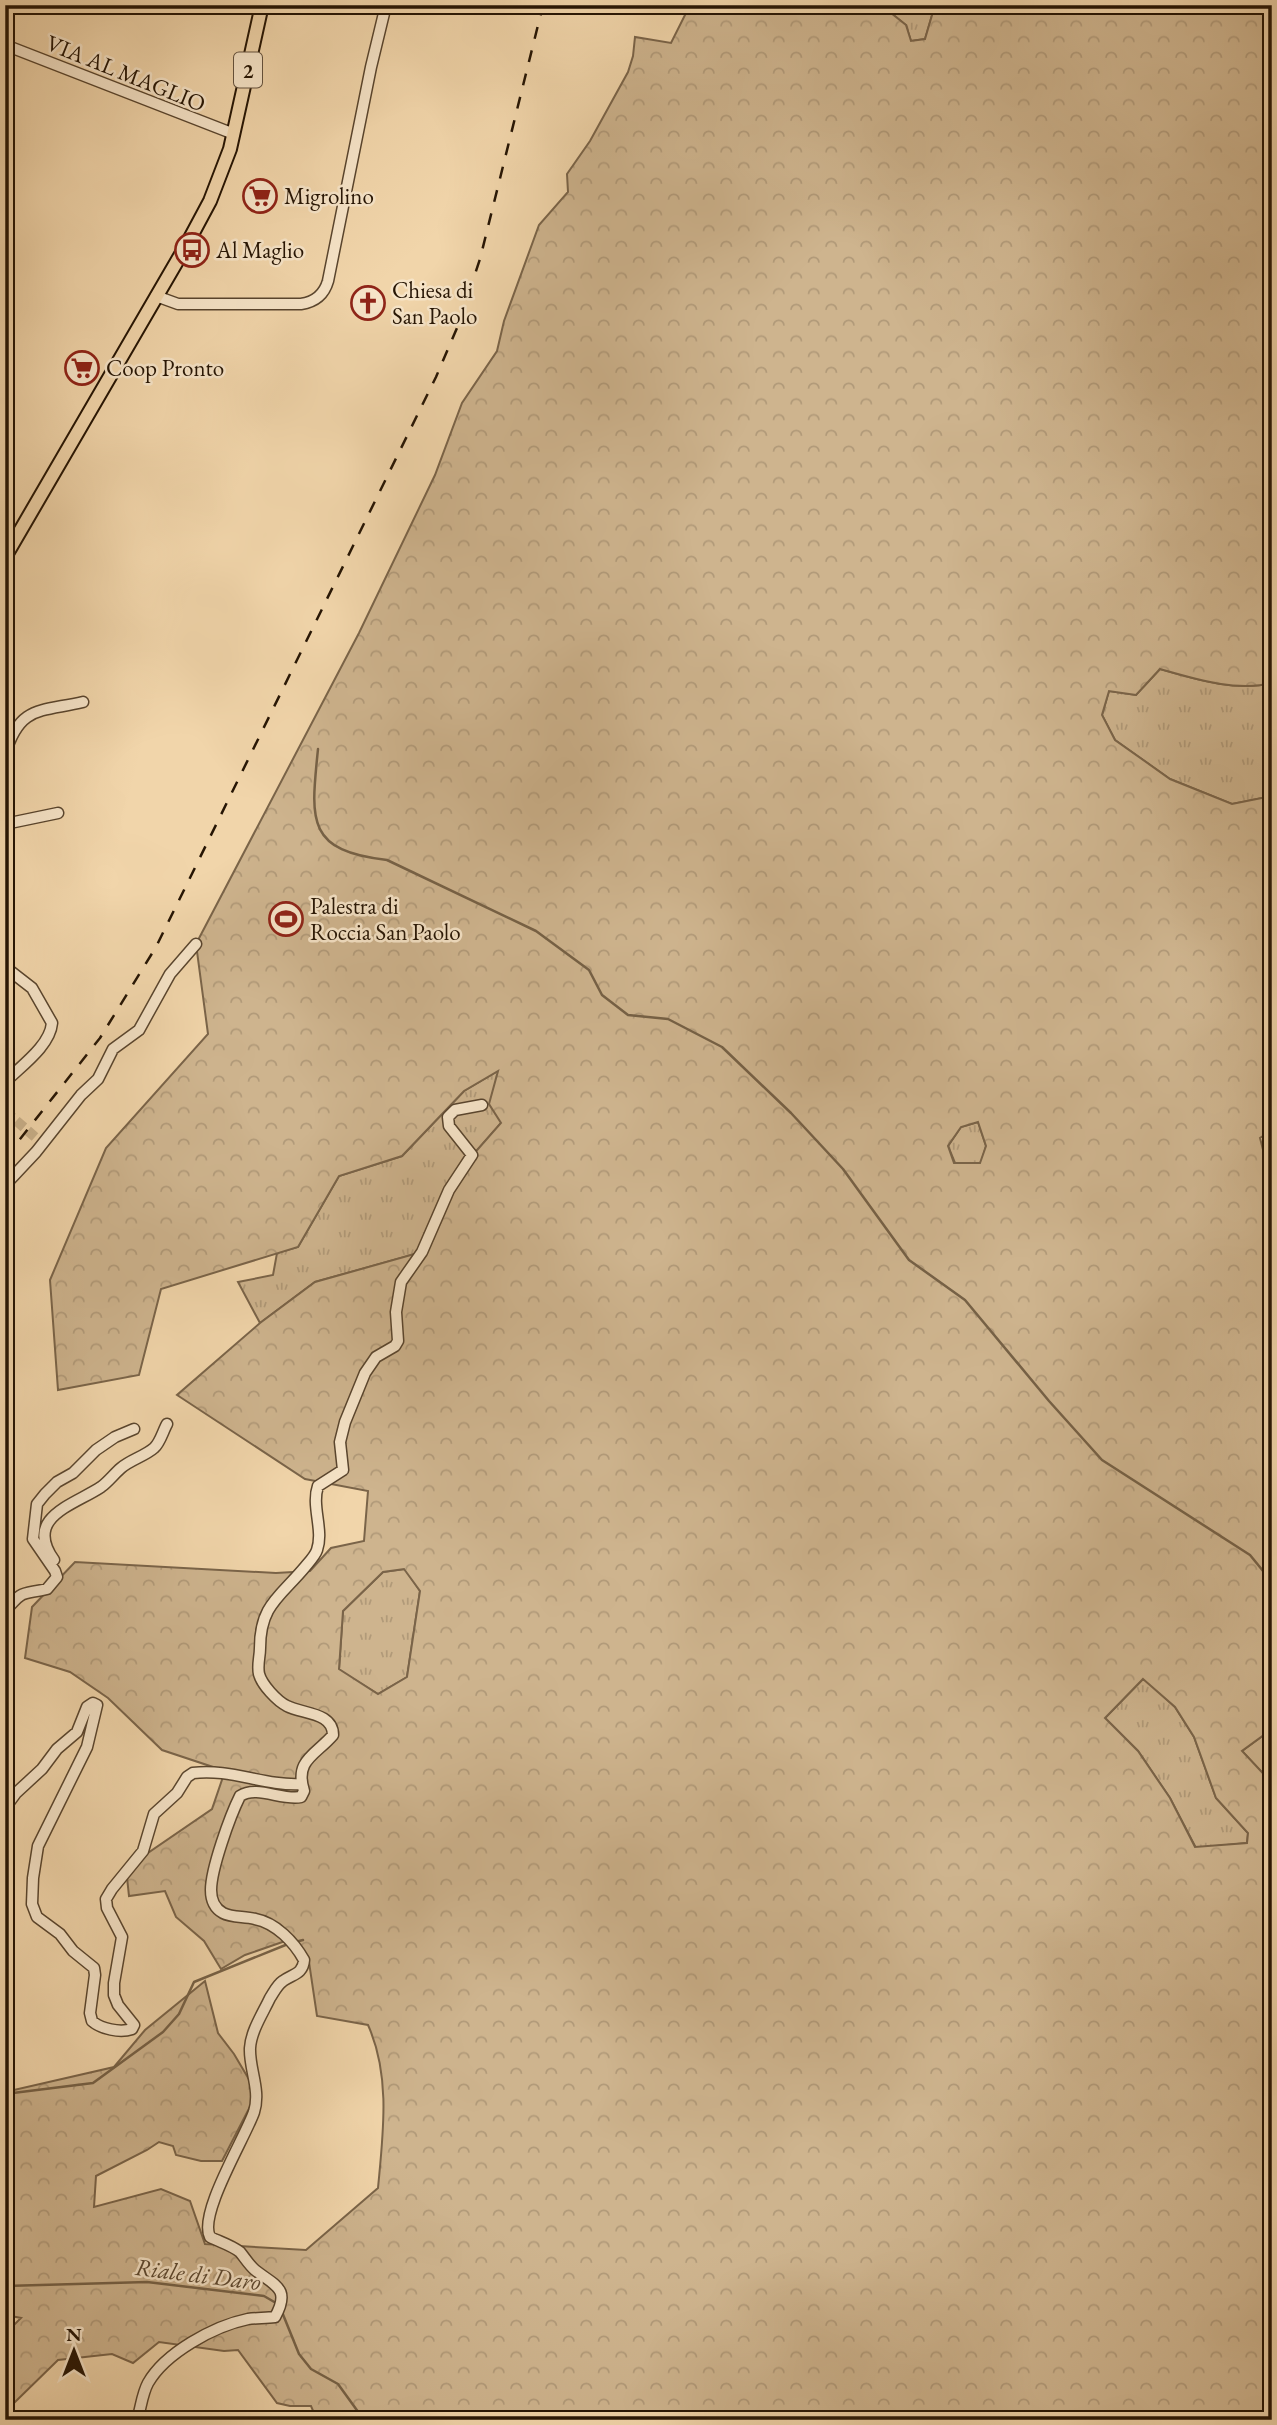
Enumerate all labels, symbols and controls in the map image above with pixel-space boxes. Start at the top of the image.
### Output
street label: VIA AL MAGLIO [42,27,210,119]
road number: 2 [234,52,262,88]
supermarket icon: Migrolino [241,177,279,215]
place label: Migrolino [284,181,374,211]
bus stop icon: Al Maglio [173,231,211,269]
place label: Al Maglio [215,235,304,265]
place label: Chiesa di San Paolo [392,275,477,331]
church icon: Chiesa di San Paolo [349,284,387,322]
supermarket icon: Coop Pronto [63,349,101,387]
place label: Coop Pronto [106,353,224,383]
place label: Palestra di Roccia San Paolo [310,891,461,947]
sports icon: Palestra di Roccia San Paolo [267,900,305,938]
water label: Riale di Daro [133,2251,263,2297]
north arrow [38,2316,108,2386]
text: N [66,2322,82,2347]

